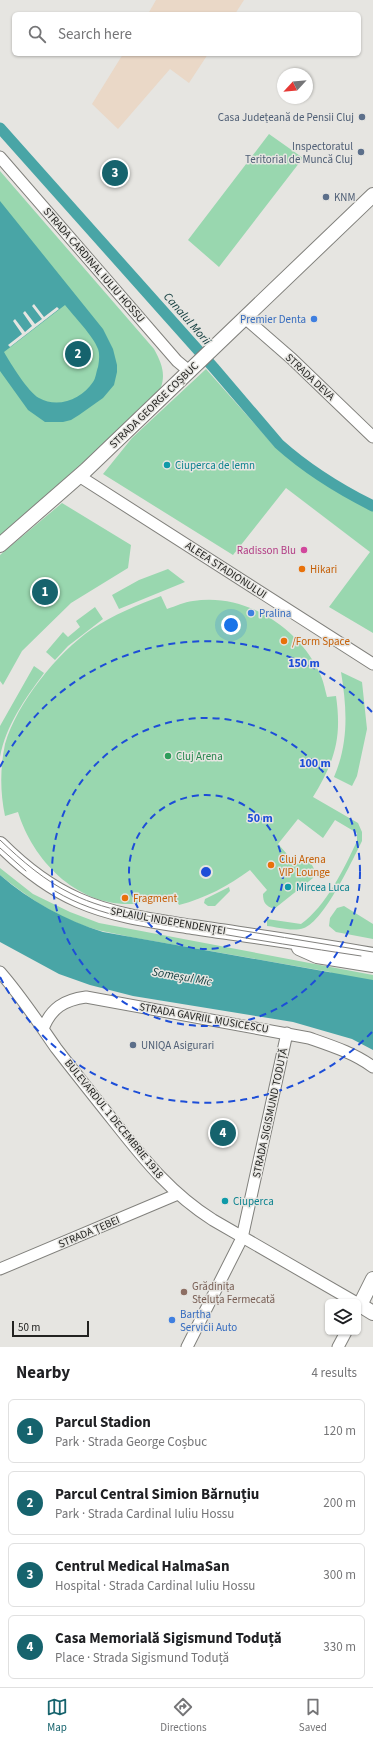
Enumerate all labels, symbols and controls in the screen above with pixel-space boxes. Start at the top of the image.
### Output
search box [12,12,361,56]
icon: search [26,23,48,45]
text: Search here [58,24,132,45]
north arrow [277,68,313,104]
place label: Casa Județeană de Pensii Cluj [218,110,354,125]
marker: Casa Județeană de Pensii Cluj [357,112,367,122]
place label: Inspectoratul Teritorial de Muncă Cluj [245,139,353,167]
marker: Inspectoratul Teritorial de Muncă Cluj [356,147,366,157]
pin: 3 [102,158,128,188]
place label: KNM [334,190,355,205]
marker: KNM [321,192,331,202]
street label: STRADA CARDINAL IULIU HOSSU [40,204,148,326]
water label: Canalul Morii [159,289,215,349]
place label: Premier Denta [240,312,306,327]
marker: Premier Denta [309,314,319,324]
pin: 2 [65,339,91,369]
street label: STRADA DEVA [282,350,338,404]
street label: STRADA GEORGE COȘBUC [106,358,202,452]
place label: Ciuperca de lemn [175,458,255,473]
marker: Ciuperca de lemn [162,460,172,470]
street label: ALEEA STADIONULUI [182,538,270,602]
place label: Radisson Blu [237,543,296,558]
marker: Radisson Blu [299,545,309,555]
place label: Hikari [310,562,337,577]
marker: Hikari [297,564,307,574]
pin: 1 [32,577,58,607]
place label: Pralina [259,606,291,621]
marker: Pralina [246,608,256,618]
your location [221,615,241,635]
place label: /Form Space [292,634,350,649]
marker: /Form Space [279,636,289,646]
text: 150 m [288,655,320,672]
place label: Cluj Arena [176,749,223,764]
marker: Cluj Arena [163,751,173,761]
text: 100 m [299,755,331,772]
text: 50 m [247,810,273,827]
place label: Cluj Arena VIP Lounge [279,852,331,880]
marker: Cluj Arena VIP Lounge [266,860,276,870]
centre of rings [199,865,213,879]
place label: Mircea Luca [296,880,350,895]
marker: Mircea Luca [283,882,293,892]
place label: Fragment [133,891,177,906]
marker: Fragment [120,893,130,903]
street label: SPLAIUL INDEPENDENȚEI [109,903,227,939]
water label: Someșul Mic [151,963,214,991]
street label: STRADA GAVRIIL MUSICESCU [138,999,270,1037]
place label: UNIQA Asigurari [141,1038,214,1053]
marker: UNIQA Asigurari [128,1040,138,1050]
street label: STRADA SIGISMUND TODUȚĂ [249,1047,291,1179]
street label: BULEVARDUL 1 DECEMBRIE 1918 [61,1056,167,1182]
pin: 4 [210,1118,236,1148]
place label: Ciuperca [233,1194,274,1209]
marker: Ciuperca [220,1196,230,1206]
street label: STRADA ȚEBEI [56,1212,122,1252]
place label: Grădinița Steluța Fermecată [192,1279,275,1307]
marker: Grădinița Steluța Fermecată [179,1287,189,1297]
map controls [325,1299,361,1335]
button: layers [325,1299,361,1335]
place label: Bartha Servicii Auto [180,1307,237,1335]
marker: Bartha Servicii Auto [167,1315,177,1325]
scale bar [12,1319,89,1338]
text: 50 m [18,1320,40,1335]
text: Nearby [16,1361,70,1385]
text: 4 results [312,1364,357,1382]
text: Parcul Stadion [55,1412,151,1433]
text: 1 [27,1422,33,1440]
text: 120 m [323,1422,356,1440]
text: Park · Strada George Coșbuc [55,1433,207,1451]
text: Parcul Central Simion Bărnuțiu [55,1484,259,1505]
text: 2 [27,1494,33,1512]
text: 200 m [323,1494,356,1512]
text: Park · Strada Cardinal Iuliu Hossu [55,1505,234,1523]
text: Centrul Medical HalmaSan [55,1556,230,1577]
text: 3 [27,1566,33,1584]
text: 300 m [323,1566,356,1584]
text: Hospital · Strada Cardinal Iuliu Hossu [55,1577,255,1595]
text: Casa Memorială Sigismund Toduță [55,1628,282,1649]
text: 4 [27,1638,33,1656]
text: 330 m [323,1638,356,1656]
text: Place · Strada Sigismund Toduță [55,1649,229,1667]
tab: Map [46,1696,68,1735]
tab: Directions [160,1696,207,1735]
tab: Saved [299,1696,327,1735]

